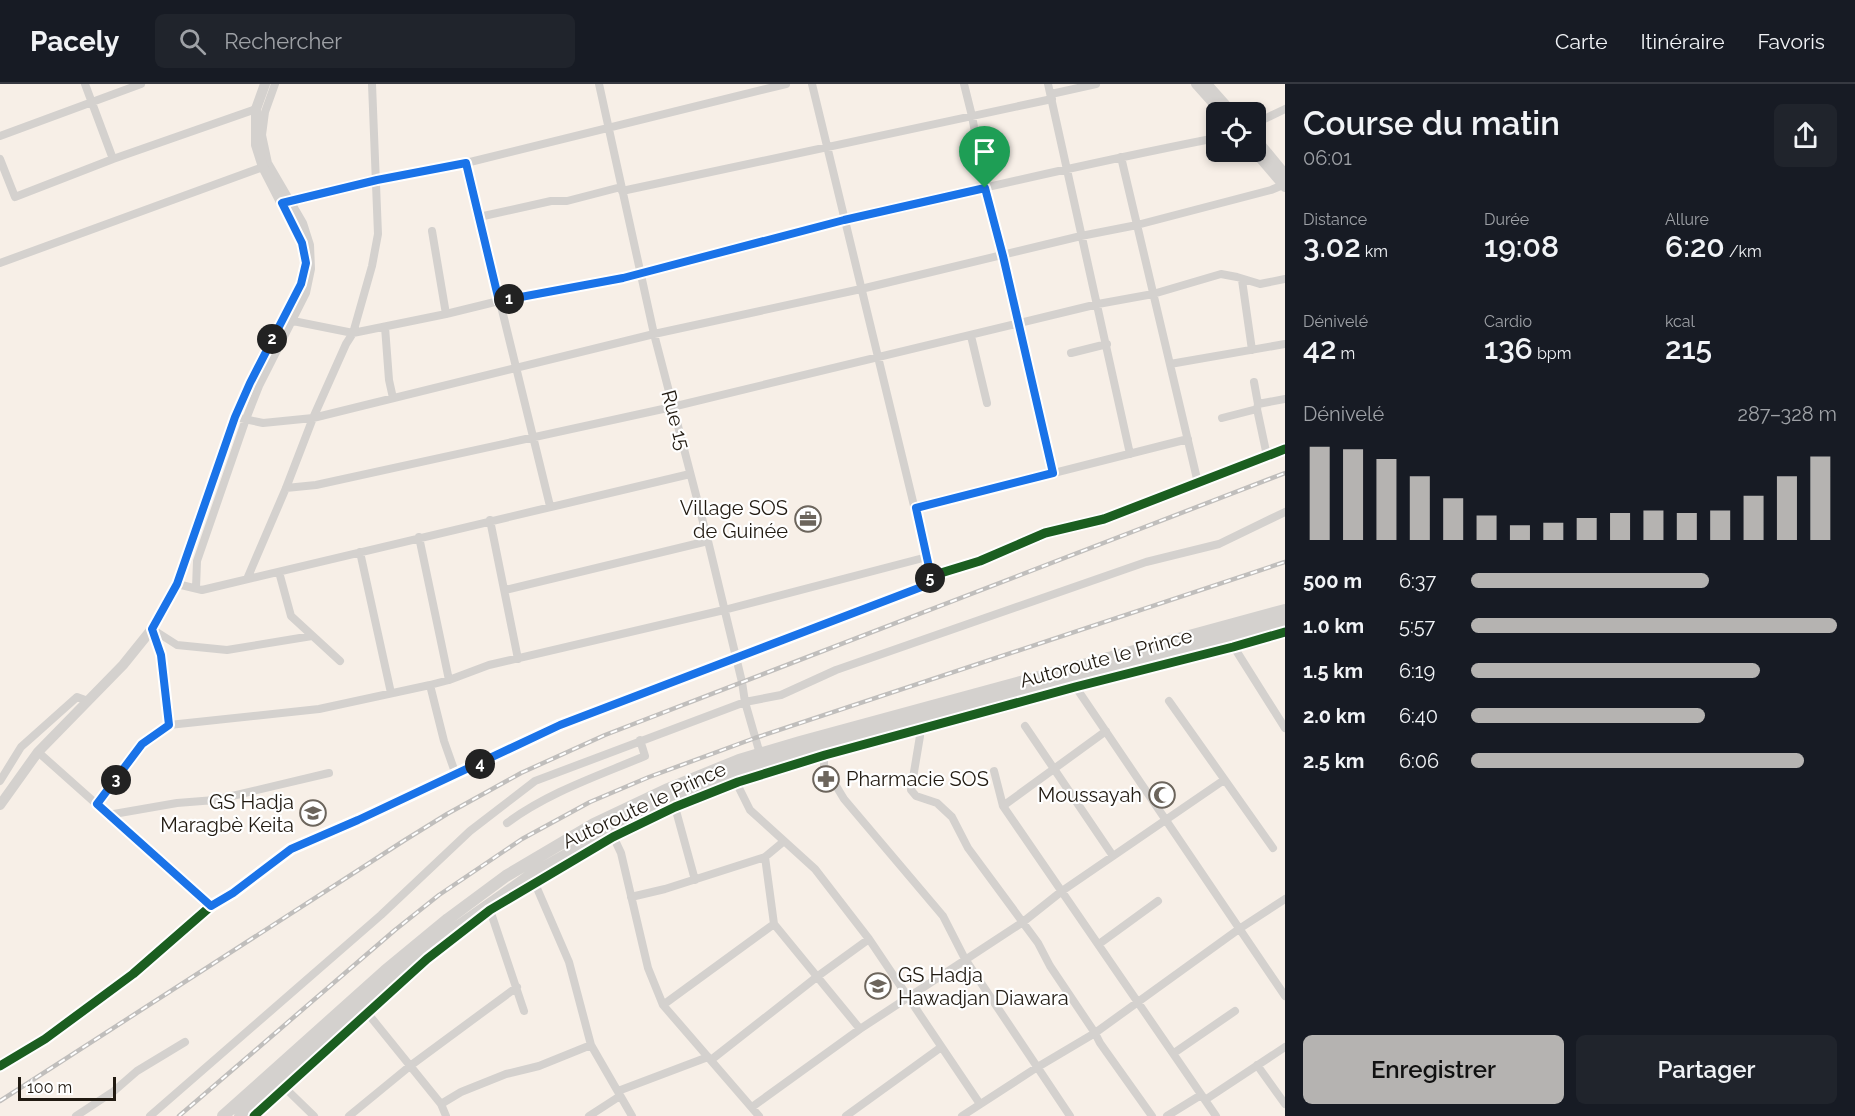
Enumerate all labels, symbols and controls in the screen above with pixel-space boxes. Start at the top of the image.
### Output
search box [155,14,575,68]
text: Pacely [30,25,119,58]
icon: search [176,25,209,58]
text: Rechercher [224,28,342,54]
text: Carte [1555,29,1607,54]
text: Itinéraire [1640,29,1724,54]
text: Favoris [1757,29,1825,54]
map controls [1206,102,1266,162]
button: locate [1206,102,1266,162]
text: Course du matin [1303,104,1560,143]
button: share [1774,104,1837,167]
pin [959,126,1010,188]
icon: arrive [968,135,1001,168]
text: 06:01 [1303,146,1352,170]
text: Distance [1303,210,1367,229]
text: Durée [1484,210,1529,229]
text: Allure [1665,210,1709,229]
text: 3.02 [1303,229,1361,264]
text: 19:08 [1484,229,1559,264]
text: 6:20 [1665,229,1725,264]
text: km [1361,242,1388,261]
text: /km [1725,242,1762,261]
pin: 1 [494,284,524,314]
text: 1 [505,289,513,308]
text: Dénivelé [1303,312,1368,331]
text: Cardio [1484,312,1532,331]
text: kcal [1665,312,1695,331]
pin: 2 [257,324,287,354]
text: 2 [267,329,277,348]
text: 42 [1303,331,1336,366]
text: 136 [1484,331,1533,366]
text: 215 [1665,331,1712,366]
text: m [1336,344,1355,363]
text: bpm [1533,344,1571,363]
street label: Rue 15 [657,387,696,453]
text: Dénivelé [1303,402,1384,426]
text: 287–328 m [1737,402,1837,426]
place label: Village SOS de Guinée [680,496,788,543]
office icon: Village SOS de Guinée [793,504,823,534]
pin: 5 [915,563,945,593]
text: 5 [926,568,934,587]
text: 500 m [1303,569,1362,593]
text: 6:37 [1399,569,1436,593]
text: 1.0 km [1303,614,1364,638]
text: 5:57 [1399,614,1435,638]
street label: Autoroute le Prince [1017,623,1195,693]
text: 1.5 km [1303,659,1363,683]
text: 6:19 [1399,659,1435,683]
text: 2.0 km [1303,704,1366,728]
text: 6:40 [1399,704,1438,728]
pin: 4 [465,749,495,779]
text: 2.5 km [1303,749,1364,773]
text: 6:06 [1399,749,1439,773]
text: 4 [475,754,485,773]
street label: Autoroute le Prince [558,756,730,853]
pharmacy icon: Pharmacie SOS [811,764,841,794]
pin: 3 [101,765,131,795]
place label: Pharmacie SOS [846,767,989,791]
text: 3 [112,770,120,789]
mosque icon: Moussayah [1147,780,1177,810]
place label: Moussayah [1038,783,1142,807]
place label: GS Hadja Maragbè Keita [160,790,294,837]
school or university icon: GS Hadja Maragbè Keita [298,798,328,828]
place label: GS Hadja Hawadjan Diawara [898,963,1069,1010]
school or university icon: GS Hadja Hawadjan Diawara [863,971,893,1001]
button: Enregistrer [1303,1035,1564,1104]
button: Partager [1576,1035,1837,1104]
scale bar [18,1074,116,1102]
text: 100 m [27,1078,72,1097]

